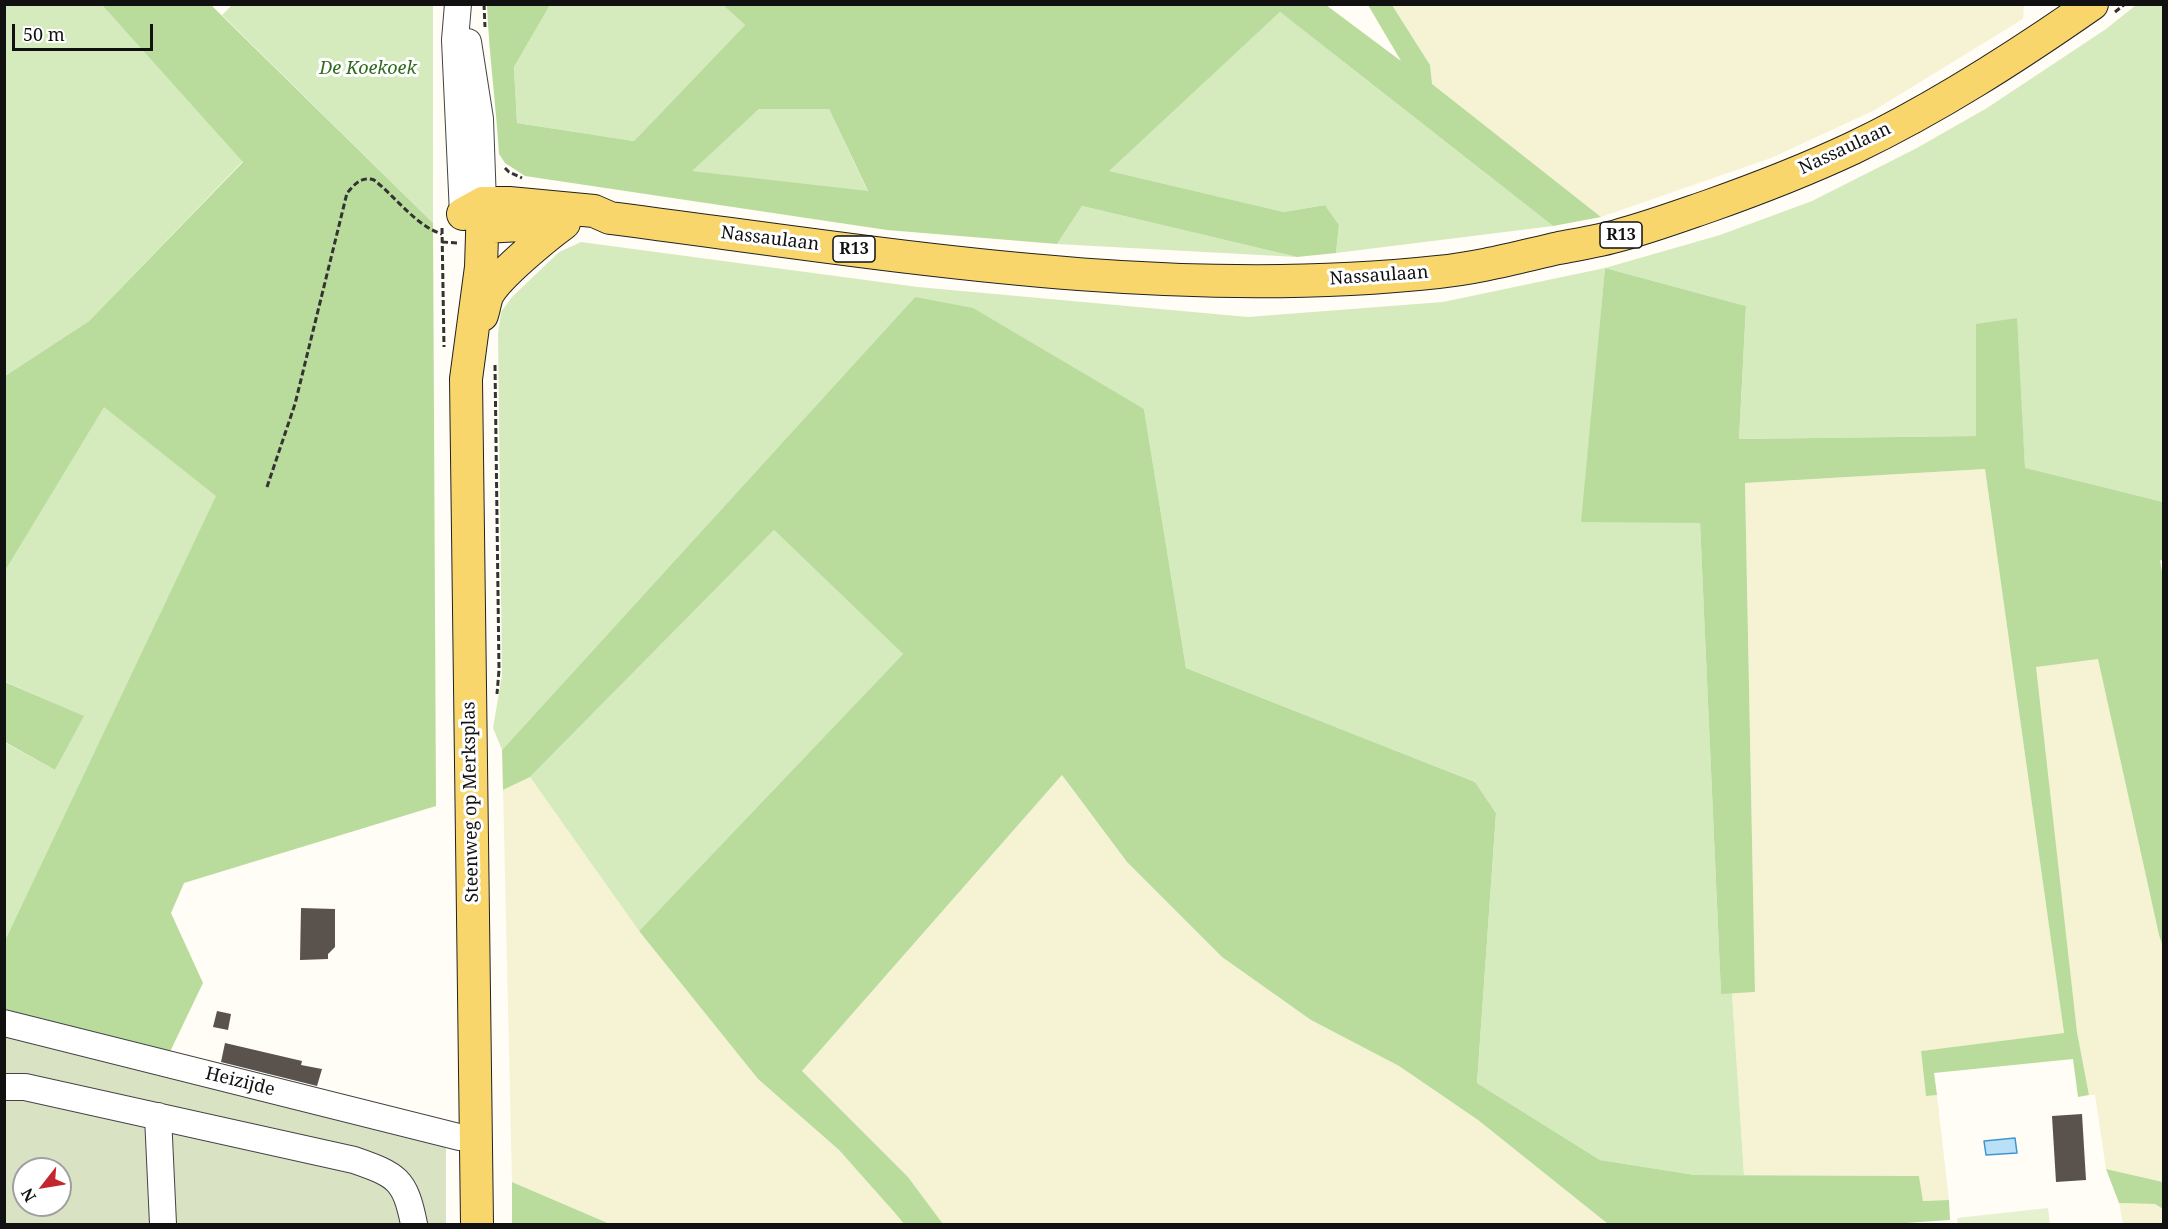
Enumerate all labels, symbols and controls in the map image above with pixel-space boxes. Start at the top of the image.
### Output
scale bar [15,12,156,50]
text: 50 m [23,22,65,46]
park label: De Koekoek [319,58,417,80]
street label: Nassaulaan [1796,118,1894,180]
street label: Nassaulaan [719,222,821,256]
road number: R13 [1600,222,1642,248]
road number: R13 [833,236,875,262]
street label: Nassaulaan [1329,262,1429,290]
street label: Steenweg op Merksplas [458,701,484,903]
street label: Heizijde [203,1063,277,1101]
north arrow [12,1157,72,1217]
text: N [16,1184,41,1206]

